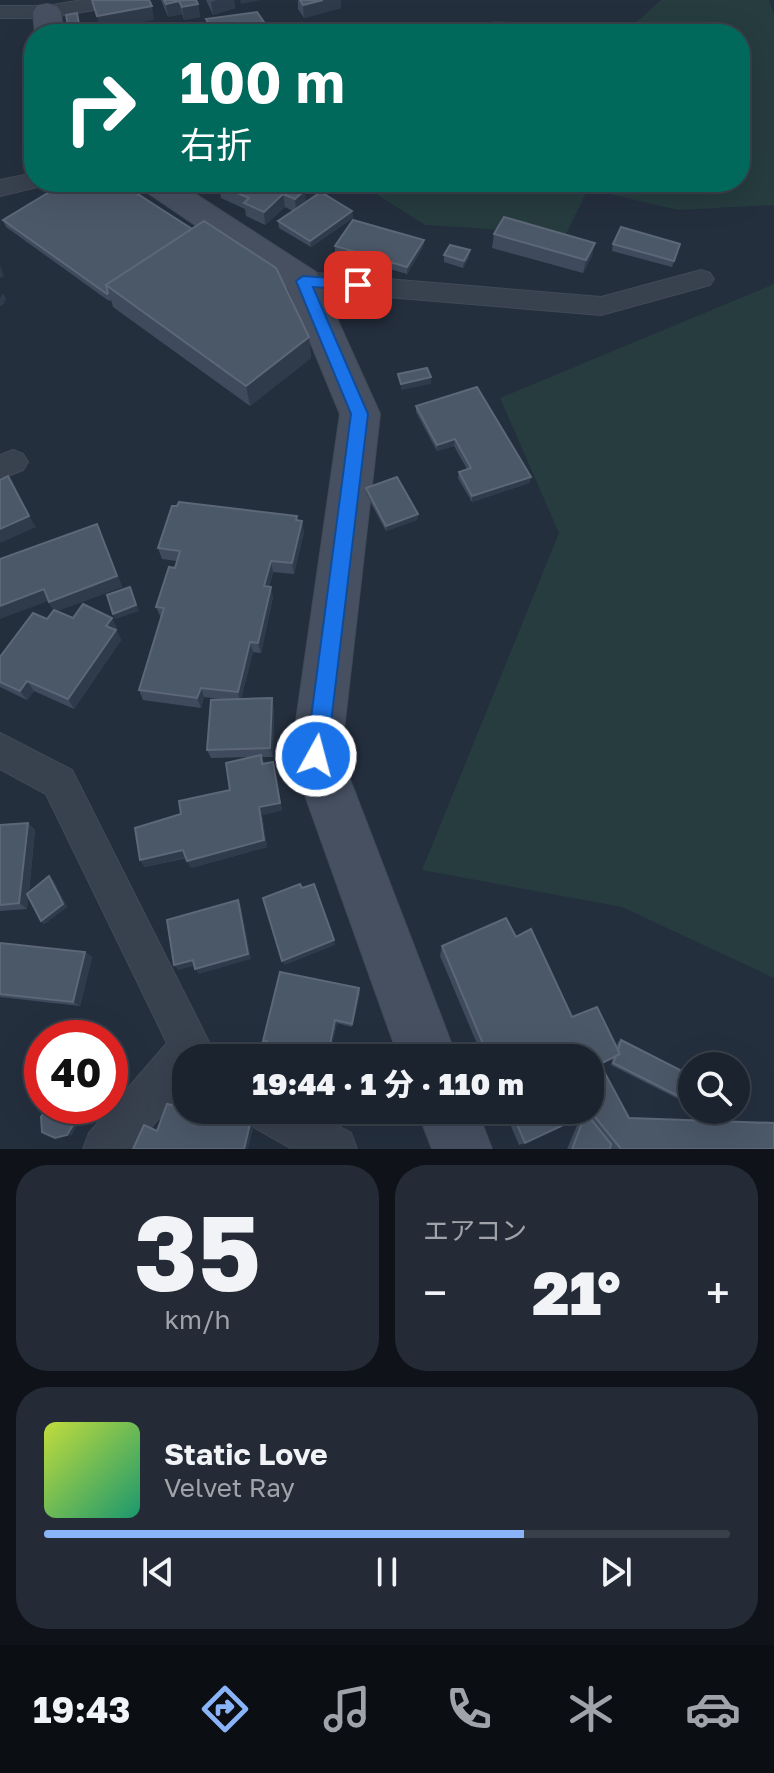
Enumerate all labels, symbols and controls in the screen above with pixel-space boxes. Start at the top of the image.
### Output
text: 100 m [180,48,345,115]
icon: right [48,56,152,160]
text: 右折 [180,123,252,166]
pin [324,251,392,319]
icon: arrive [336,263,380,307]
position arrow [274,714,358,798]
speed limit sign: 40 [24,1020,128,1124]
map controls [678,1052,750,1124]
button: search [678,1052,750,1124]
text: 19:44 · 1 分 · 110 m [252,1066,524,1102]
text: 35 [134,1189,261,1314]
text: エアコン [423,1215,527,1246]
text: 21° [532,1256,621,1328]
text: − [423,1266,447,1319]
text: + [706,1266,730,1319]
text: km/h [164,1304,231,1335]
text: Static Love [164,1436,328,1472]
text: Velvet Ray [164,1472,295,1503]
icon: previous [136,1550,180,1594]
icon: pause [365,1550,409,1594]
icon: next [594,1550,638,1594]
icon: directions [197,1681,253,1737]
icon: music [319,1681,375,1737]
icon: phone [441,1681,497,1737]
icon: climate [563,1681,619,1737]
icon: car [685,1681,741,1737]
text: 19:43 [33,1688,130,1731]

